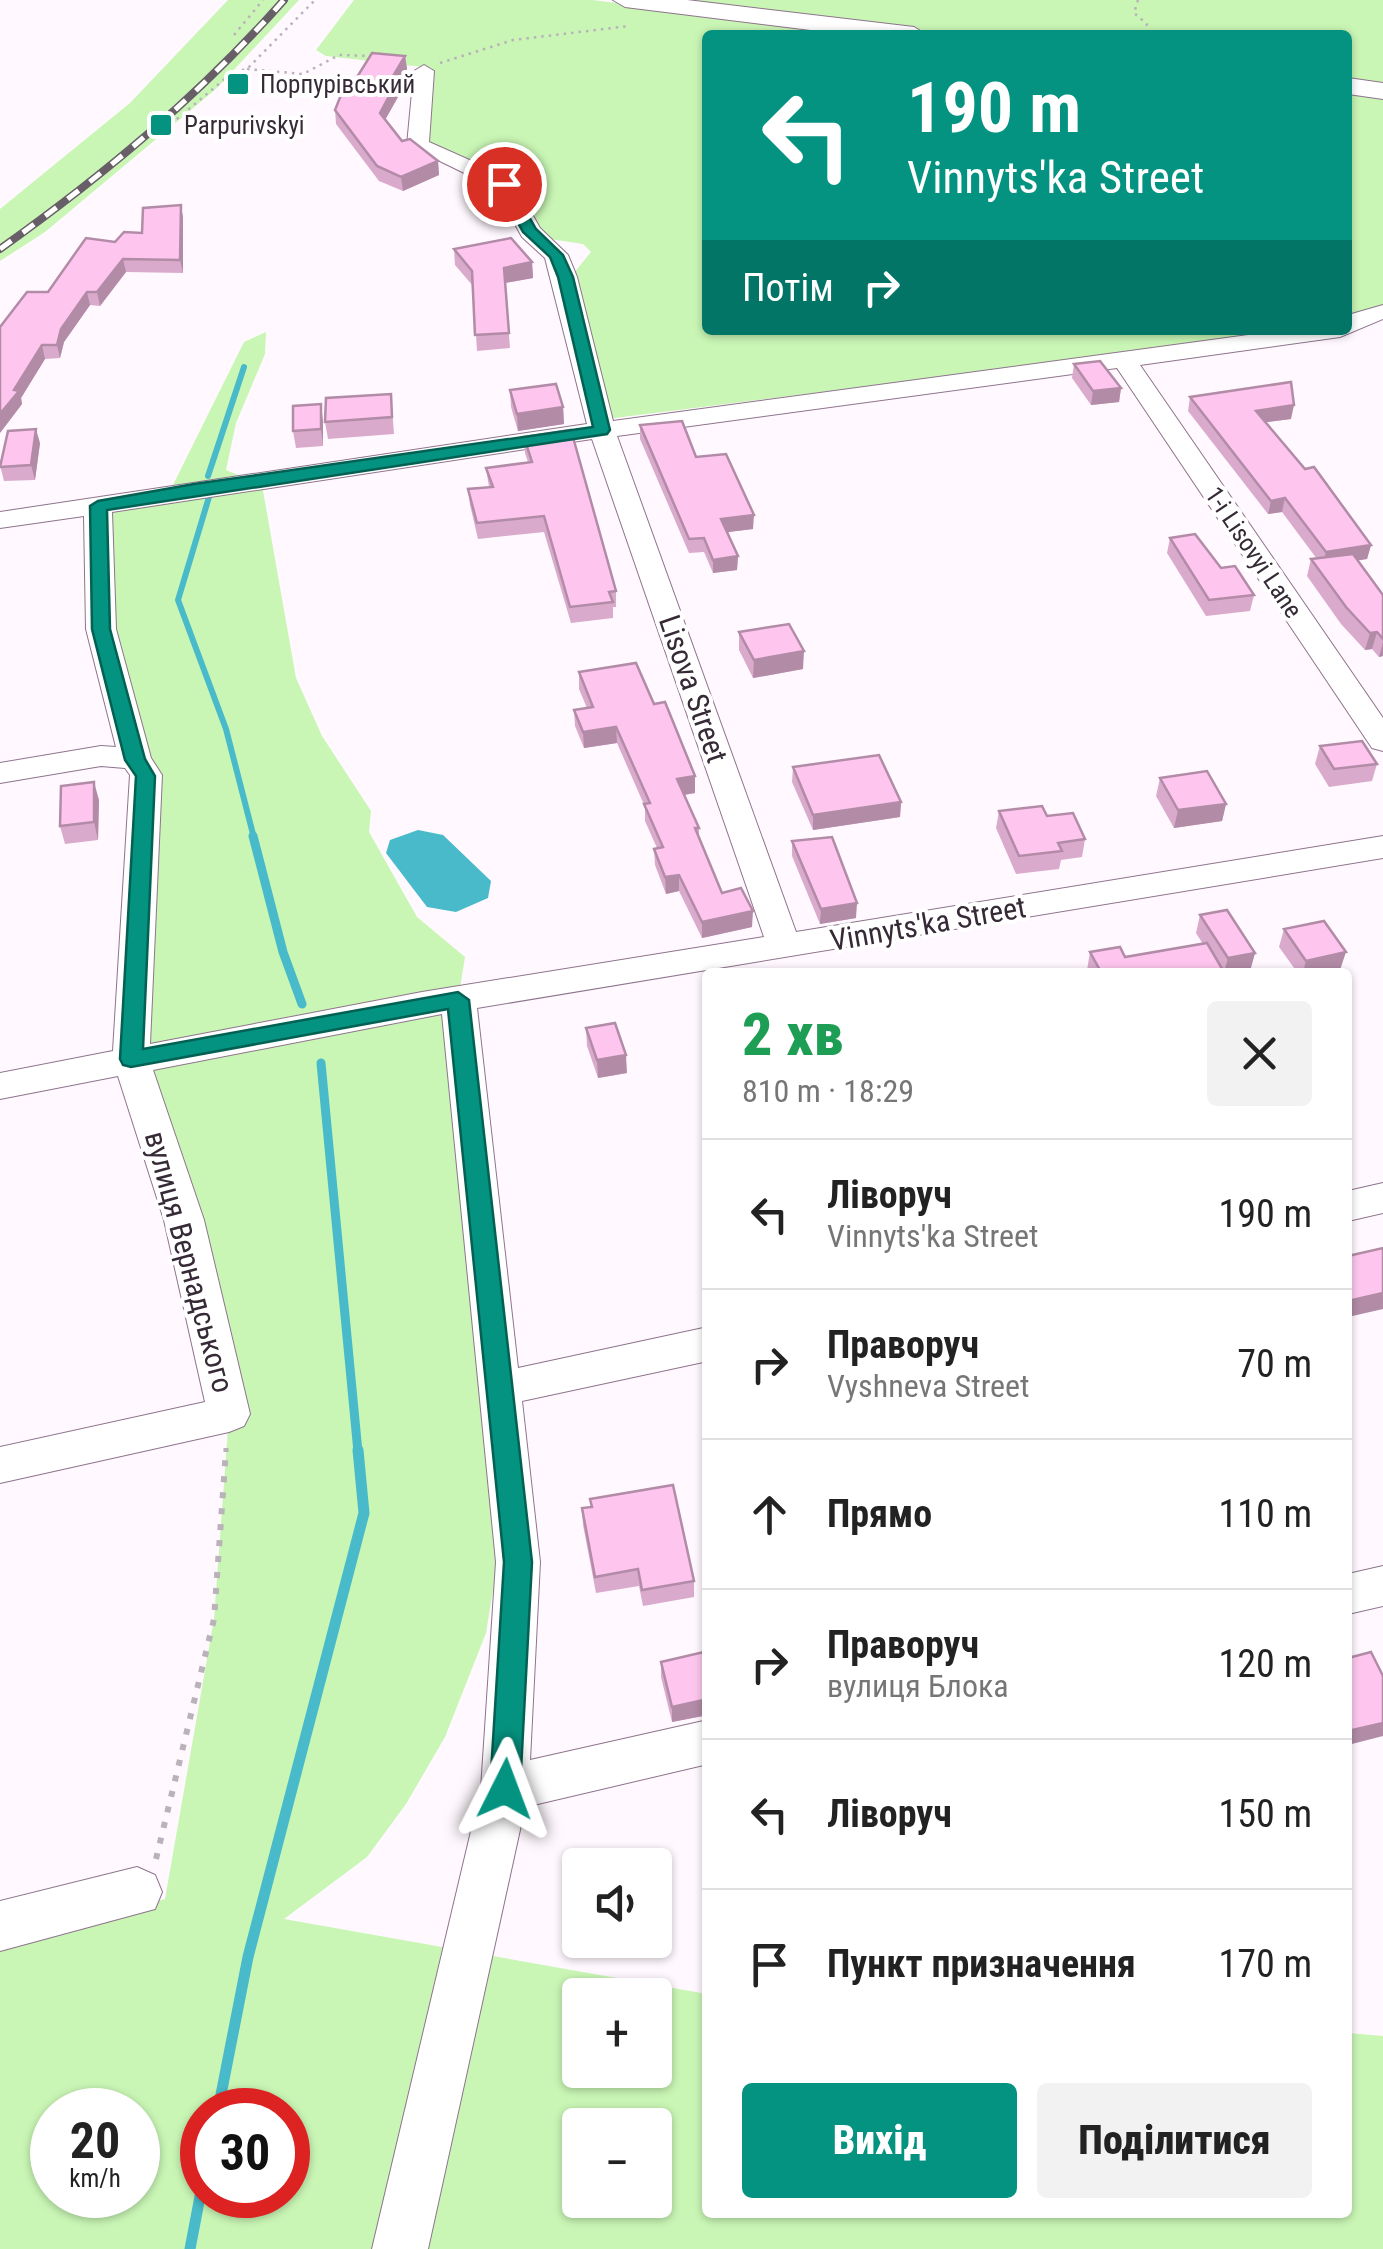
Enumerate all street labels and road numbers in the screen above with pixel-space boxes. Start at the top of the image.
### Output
street label: 1-i Lisovyi Lane [1199,481,1308,623]
street label: Lisova Street [652,610,735,767]
street label: Vinnyts'ka Street [827,889,1029,958]
street label: вулиця Вернадського [138,1127,241,1396]

